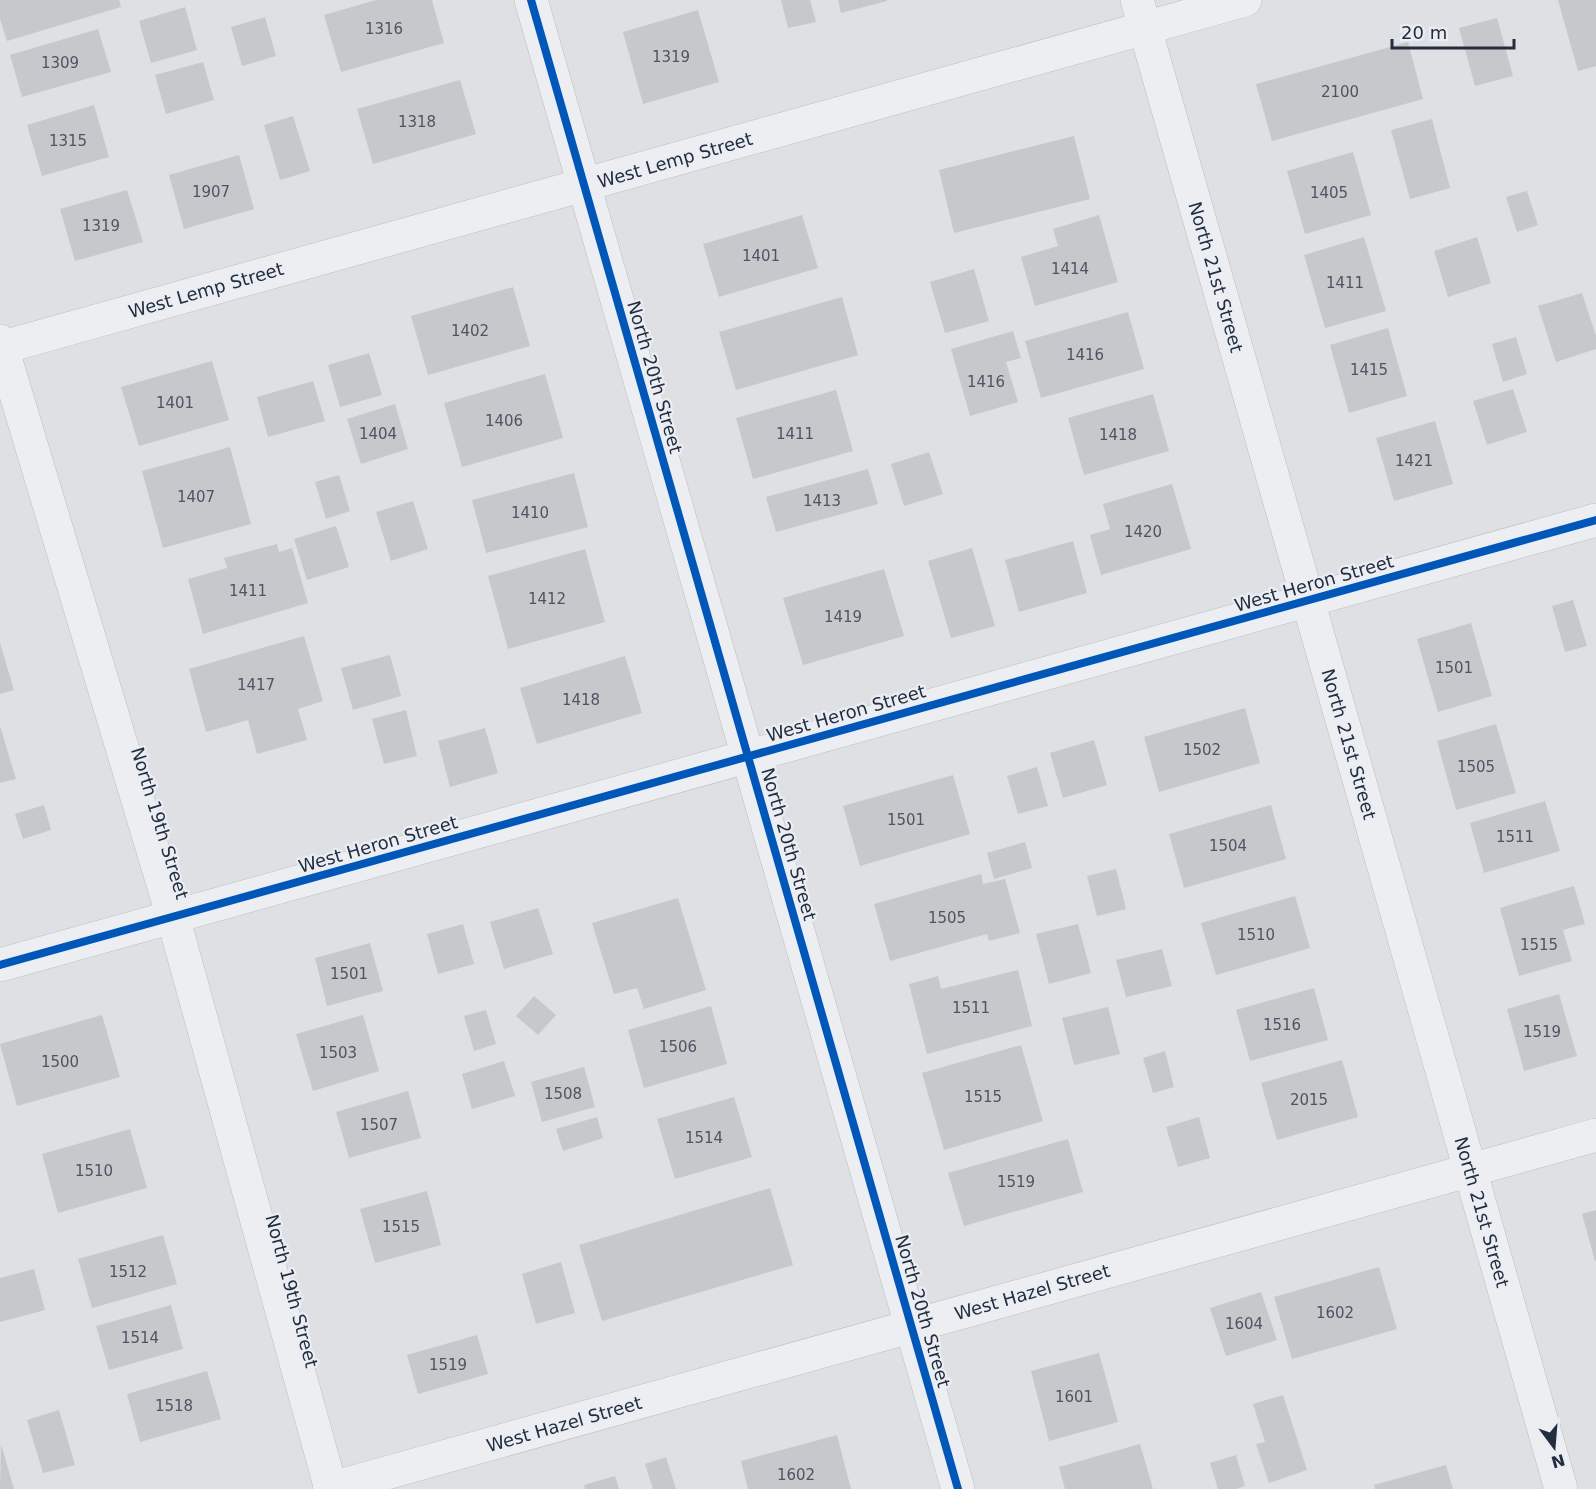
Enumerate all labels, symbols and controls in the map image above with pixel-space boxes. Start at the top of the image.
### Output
scale bar [1392,12,1514,50]
house number: 1316 [365,20,403,38]
text: 20 m [1401,22,1447,43]
house number: 1319 [652,48,690,66]
house number: 1309 [41,54,79,72]
house number: 2100 [1321,83,1359,101]
house number: 1318 [398,113,436,131]
street label: West Lemp Street [595,128,755,192]
house number: 1315 [49,132,87,150]
house number: 1907 [192,183,230,201]
house number: 1405 [1310,184,1348,202]
street label: North 21st Street [1184,199,1248,355]
house number: 1319 [82,217,120,235]
house number: 1401 [742,247,780,265]
street label: West Lemp Street [126,258,286,322]
house number: 1414 [1051,260,1089,278]
house number: 1411 [1326,274,1364,292]
street label: North 20th Street [623,298,687,456]
house number: 1402 [451,322,489,340]
house number: 1416 [1066,346,1104,364]
house number: 1415 [1350,361,1388,379]
house number: 1416 [967,373,1005,391]
house number: 1401 [156,394,194,412]
house number: 1406 [485,412,523,430]
house number: 1404 [359,425,397,443]
house number: 1411 [776,425,814,443]
house number: 1418 [1099,426,1137,444]
house number: 1421 [1395,452,1433,470]
house number: 1407 [177,488,215,506]
house number: 1413 [803,492,841,510]
house number: 1410 [511,504,549,522]
house number: 1420 [1124,523,1162,541]
street label: West Heron Street [1232,550,1396,616]
house number: 1411 [229,582,267,600]
house number: 1412 [528,590,566,608]
house number: 1419 [824,608,862,626]
house number: 1501 [1435,659,1473,677]
street label: North 21st Street [1317,666,1381,822]
house number: 1417 [237,676,275,694]
street label: West Heron Street [764,680,928,746]
house number: 1418 [562,691,600,709]
house number: 1502 [1183,741,1221,759]
street label: North 19th Street [127,744,193,902]
house number: 1505 [1457,758,1495,776]
street label: North 20th Street [757,765,821,923]
street label: West Heron Street [296,811,460,877]
house number: 1501 [887,811,925,829]
house number: 1511 [1496,828,1534,846]
house number: 1504 [1209,837,1247,855]
house number: 1505 [928,909,966,927]
house number: 1510 [1237,926,1275,944]
house number: 1515 [1520,936,1558,954]
house number: 1501 [330,965,368,983]
house number: 1511 [952,999,990,1017]
house number: 1516 [1263,1016,1301,1034]
house number: 1519 [1523,1023,1561,1041]
house number: 1506 [659,1038,697,1056]
house number: 1503 [319,1044,357,1062]
house number: 1500 [41,1053,79,1071]
house number: 1508 [544,1085,582,1103]
house number: 1515 [964,1088,1002,1106]
house number: 2015 [1290,1091,1328,1109]
house number: 1507 [360,1116,398,1134]
house number: 1514 [685,1129,723,1147]
street label: North 21st Street [1450,1134,1514,1290]
house number: 1510 [75,1162,113,1180]
house number: 1519 [997,1173,1035,1191]
street label: North 19th Street [261,1212,323,1370]
house number: 1515 [382,1218,420,1236]
street label: North 20th Street [891,1232,955,1390]
street label: West Hazel Street [952,1260,1112,1324]
house number: 1512 [109,1263,147,1281]
house number: 1602 [1316,1304,1354,1322]
house number: 1604 [1225,1315,1263,1333]
house number: 1514 [121,1329,159,1347]
house number: 1519 [429,1356,467,1374]
house number: 1601 [1055,1388,1093,1406]
street label: West Hazel Street [484,1392,644,1456]
house number: 1518 [155,1397,193,1415]
north arrow [1524,1417,1584,1477]
text: N [1549,1450,1567,1472]
house number: 1602 [777,1466,815,1484]

